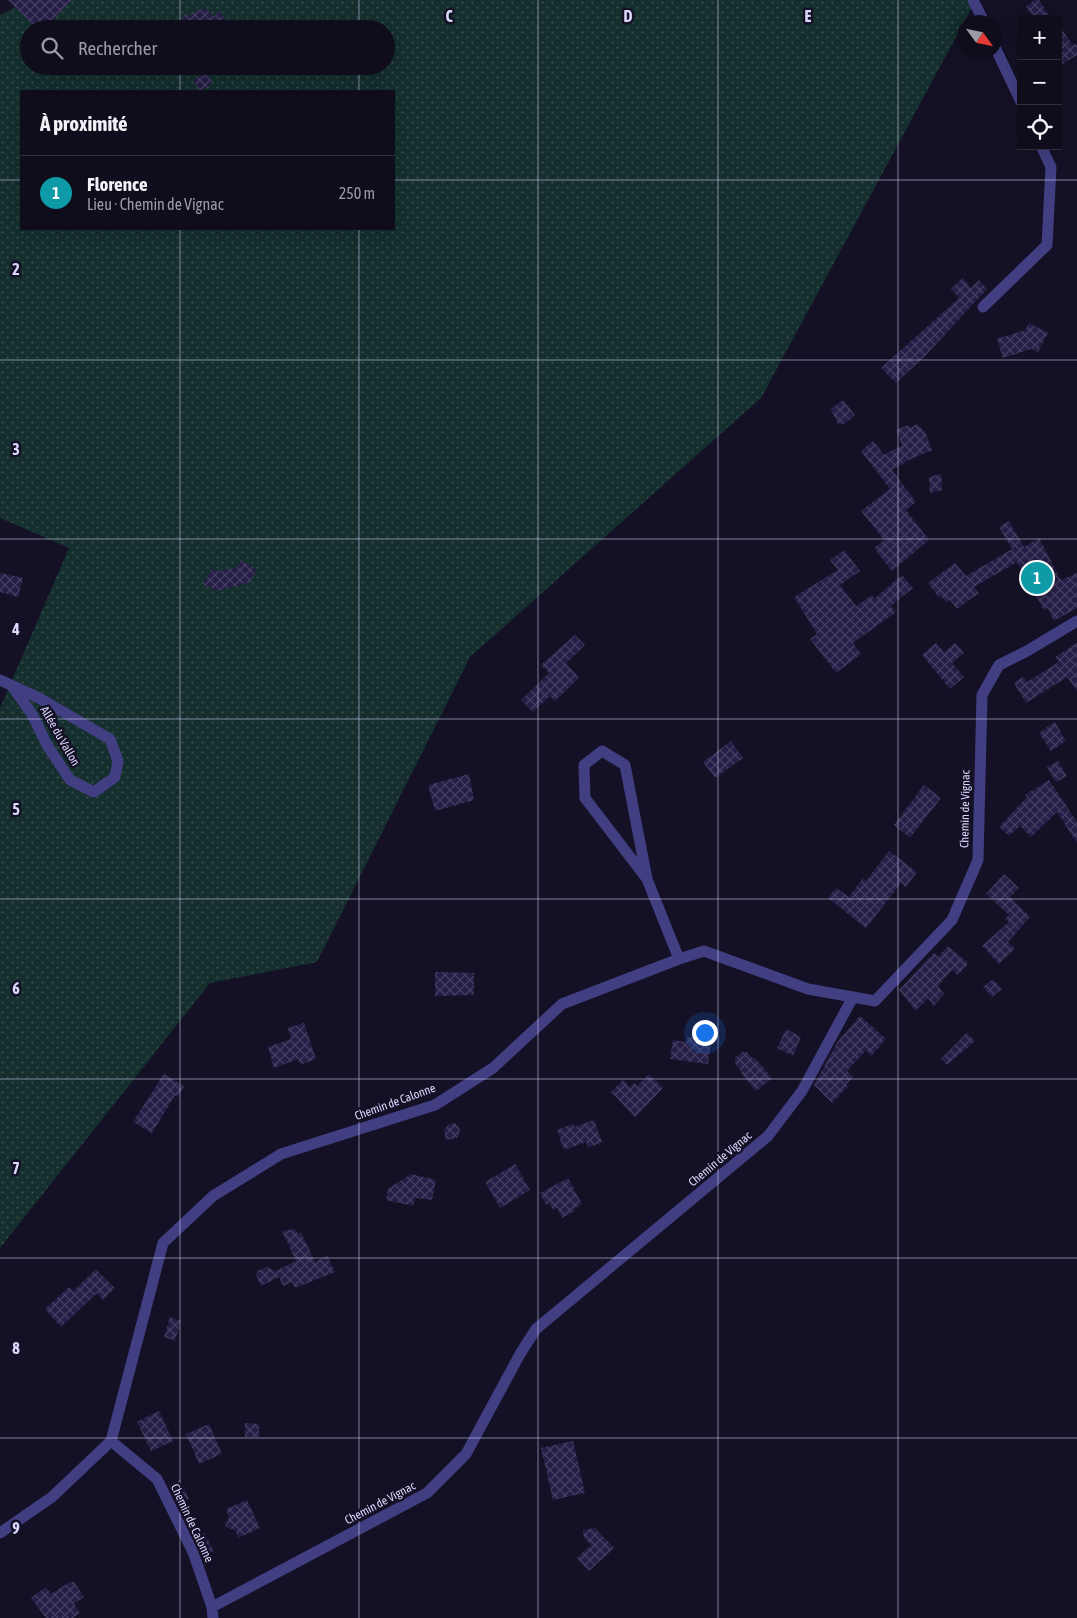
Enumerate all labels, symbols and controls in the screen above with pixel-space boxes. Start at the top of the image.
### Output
text: C [445,7,453,25]
text: D [624,7,633,25]
text: E [805,7,812,25]
north arrow [957,15,1002,60]
map controls [1017,15,1062,150]
button: + [1017,15,1062,60]
search box [20,20,395,75]
icon: search [38,34,66,62]
text: Rechercher [78,37,157,59]
button: − [1017,60,1062,105]
button: locate [1017,105,1062,150]
text: À proximité [40,111,128,135]
text: Florence [87,173,148,195]
text: 1 [52,184,60,202]
text: 250 m [339,184,375,202]
text: Lieu · Chemin de Vignac [87,195,224,213]
text: 2 [12,260,20,278]
text: 3 [12,440,20,458]
pin: 1 [1021,559,1053,597]
text: 4 [11,620,20,638]
street label: Allée du Vallon [37,704,83,768]
street label: Chemin de Vignac [957,769,973,848]
text: 5 [12,800,20,818]
text: 6 [12,979,20,997]
your location [692,1020,718,1046]
street label: Chemin de Calonne [353,1081,437,1123]
street label: Chemin de Vignac [686,1128,755,1189]
text: 7 [12,1159,20,1177]
text: 8 [12,1339,20,1357]
street label: Chemin de Vignac [342,1478,418,1527]
street label: Chemin de Calonne [168,1481,216,1565]
text: 9 [12,1519,20,1537]

